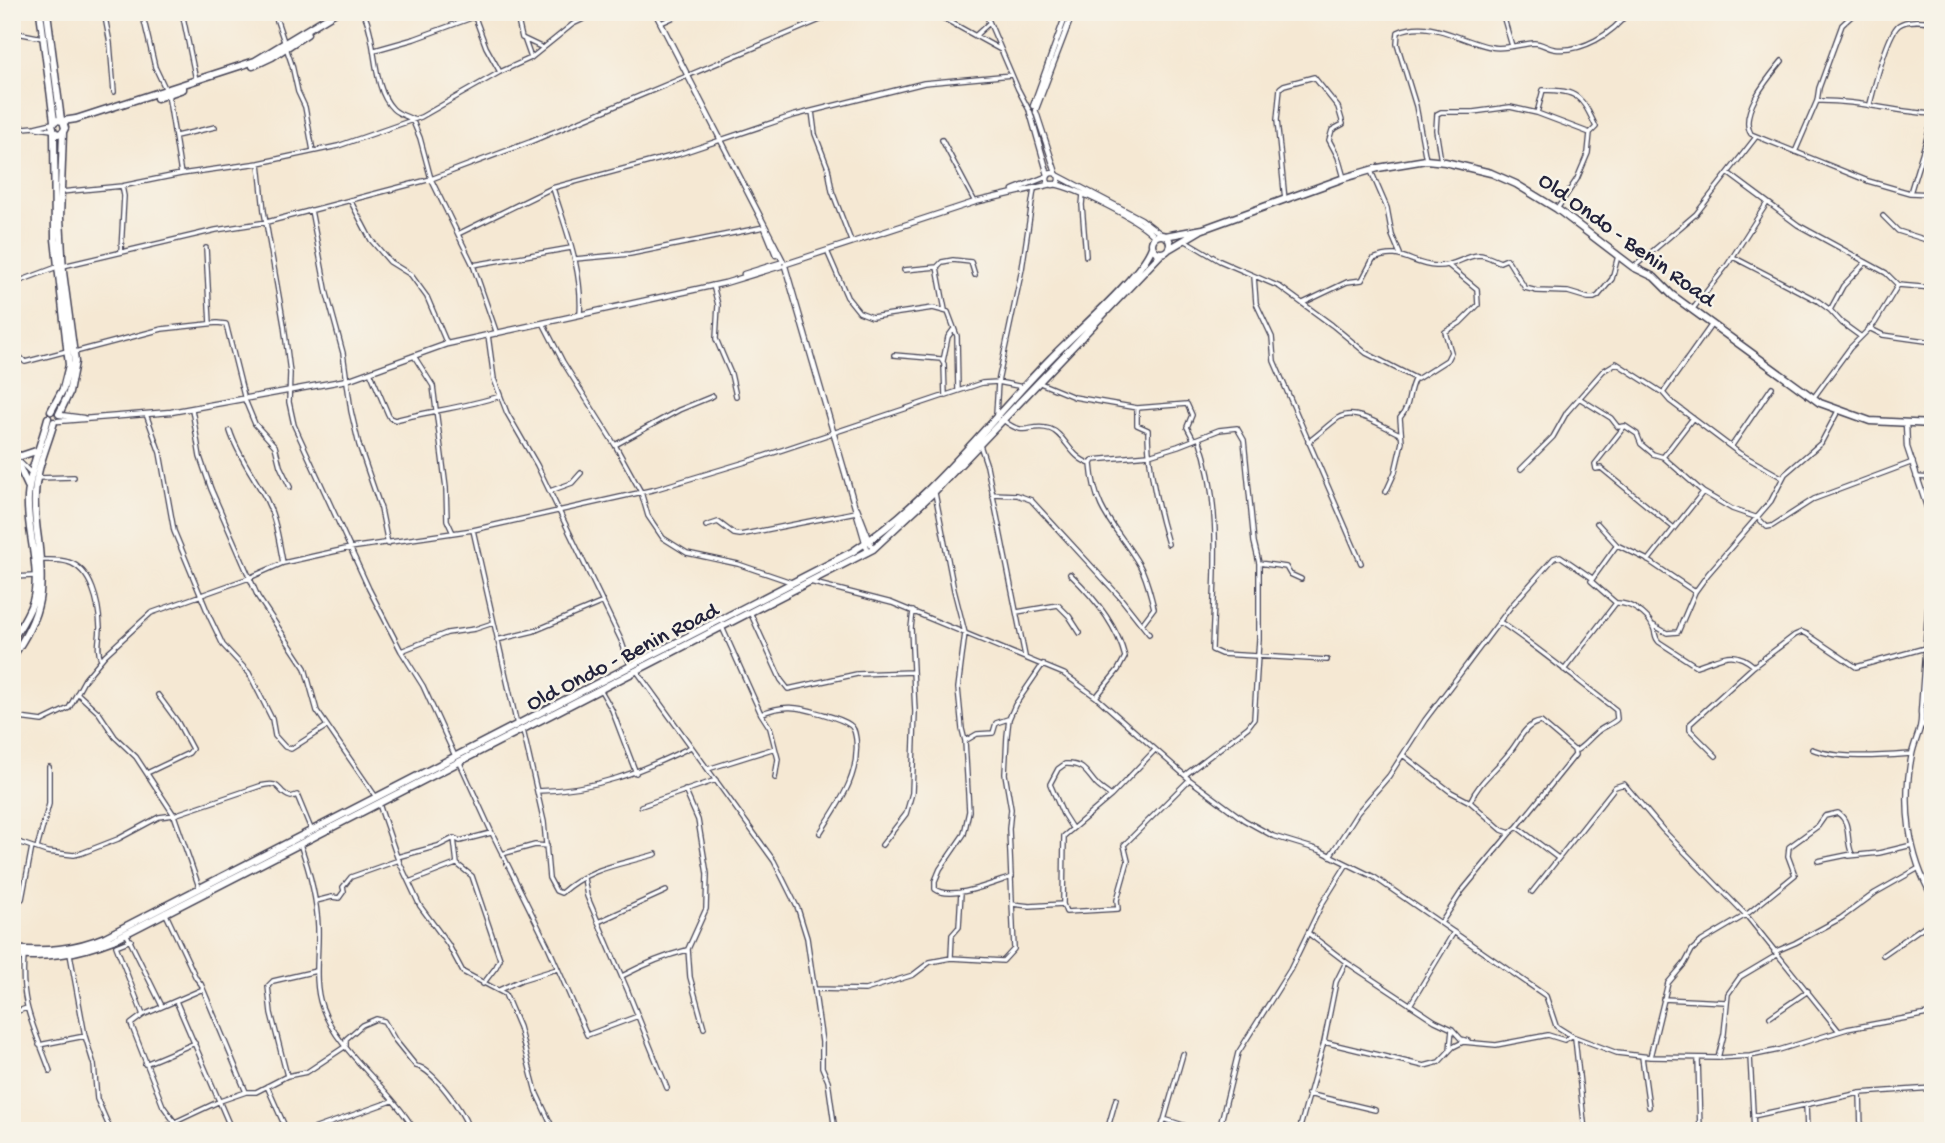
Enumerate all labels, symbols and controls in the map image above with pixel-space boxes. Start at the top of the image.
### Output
street label: Old Ondo - Benin Road [1532,168,1721,315]
street label: Old Ondo - Benin Road [522,597,725,718]

